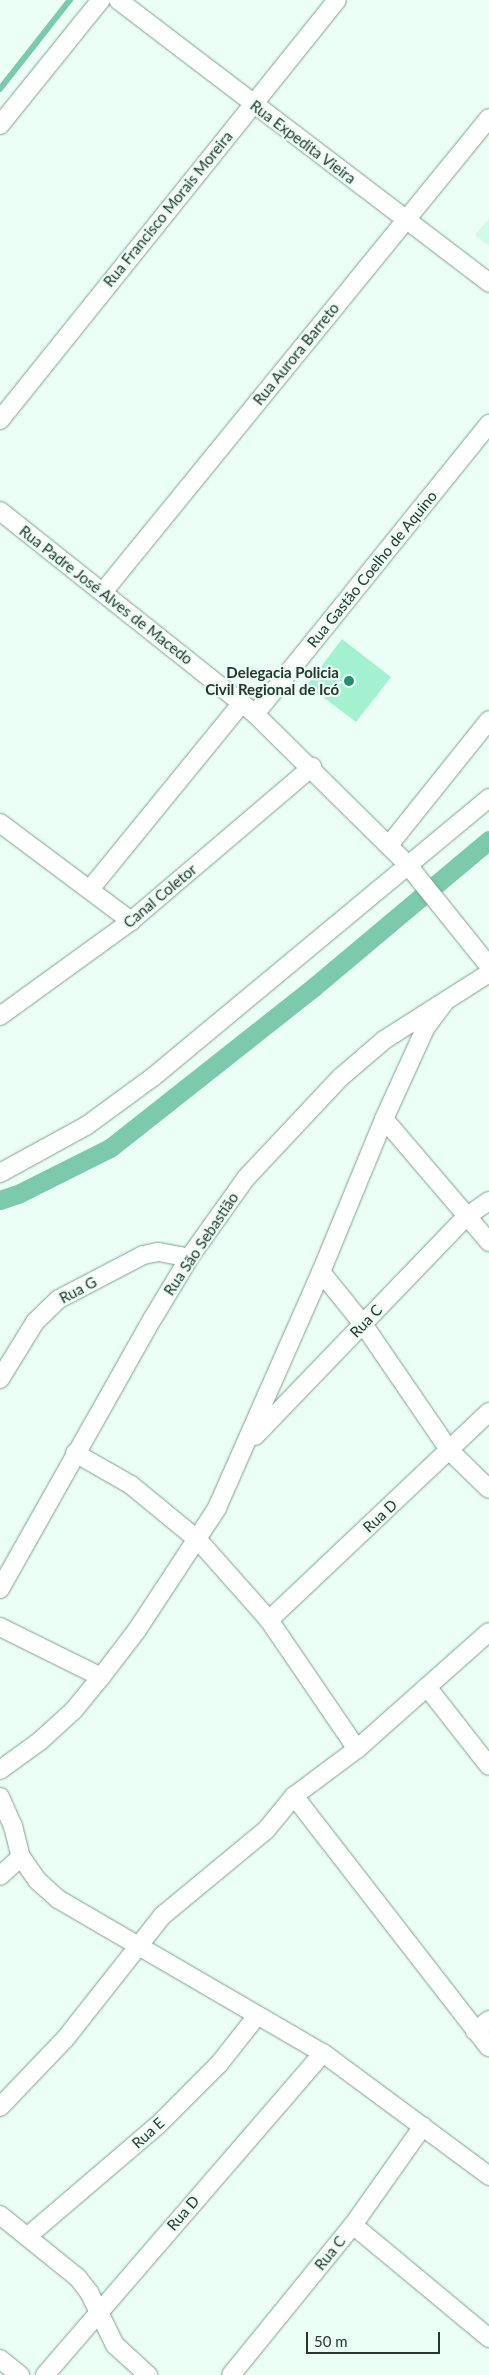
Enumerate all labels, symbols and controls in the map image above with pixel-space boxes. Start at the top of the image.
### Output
street label: Rua Expedita Vieira [246,96,360,188]
street label: Rua Francisco Morais Moreira [100,128,236,290]
street label: Rua Aurora Barreto [249,299,343,409]
street label: Rua Gastão Coelho de Aquino [303,487,441,651]
street label: Rua Padre José Alves de Macedo [15,521,197,669]
place label: Delegacia Policia Civil Regional de Icó [205,663,339,698]
marker: Delegacia Policia Civil Regional de Icó [343,675,355,687]
street label: Canal Coletor [120,860,200,932]
street label: Rua São Sebastião [160,1189,242,1299]
street label: Rua G [56,1273,100,1307]
street label: Rua C [346,1301,386,1341]
street label: Rua D [359,1496,401,1536]
street label: Rua E [128,2114,168,2152]
street label: Rua D [163,2192,203,2234]
street label: Rua C [311,2232,349,2274]
scale bar [309,2322,443,2354]
text: 50 m [314,2332,348,2350]

